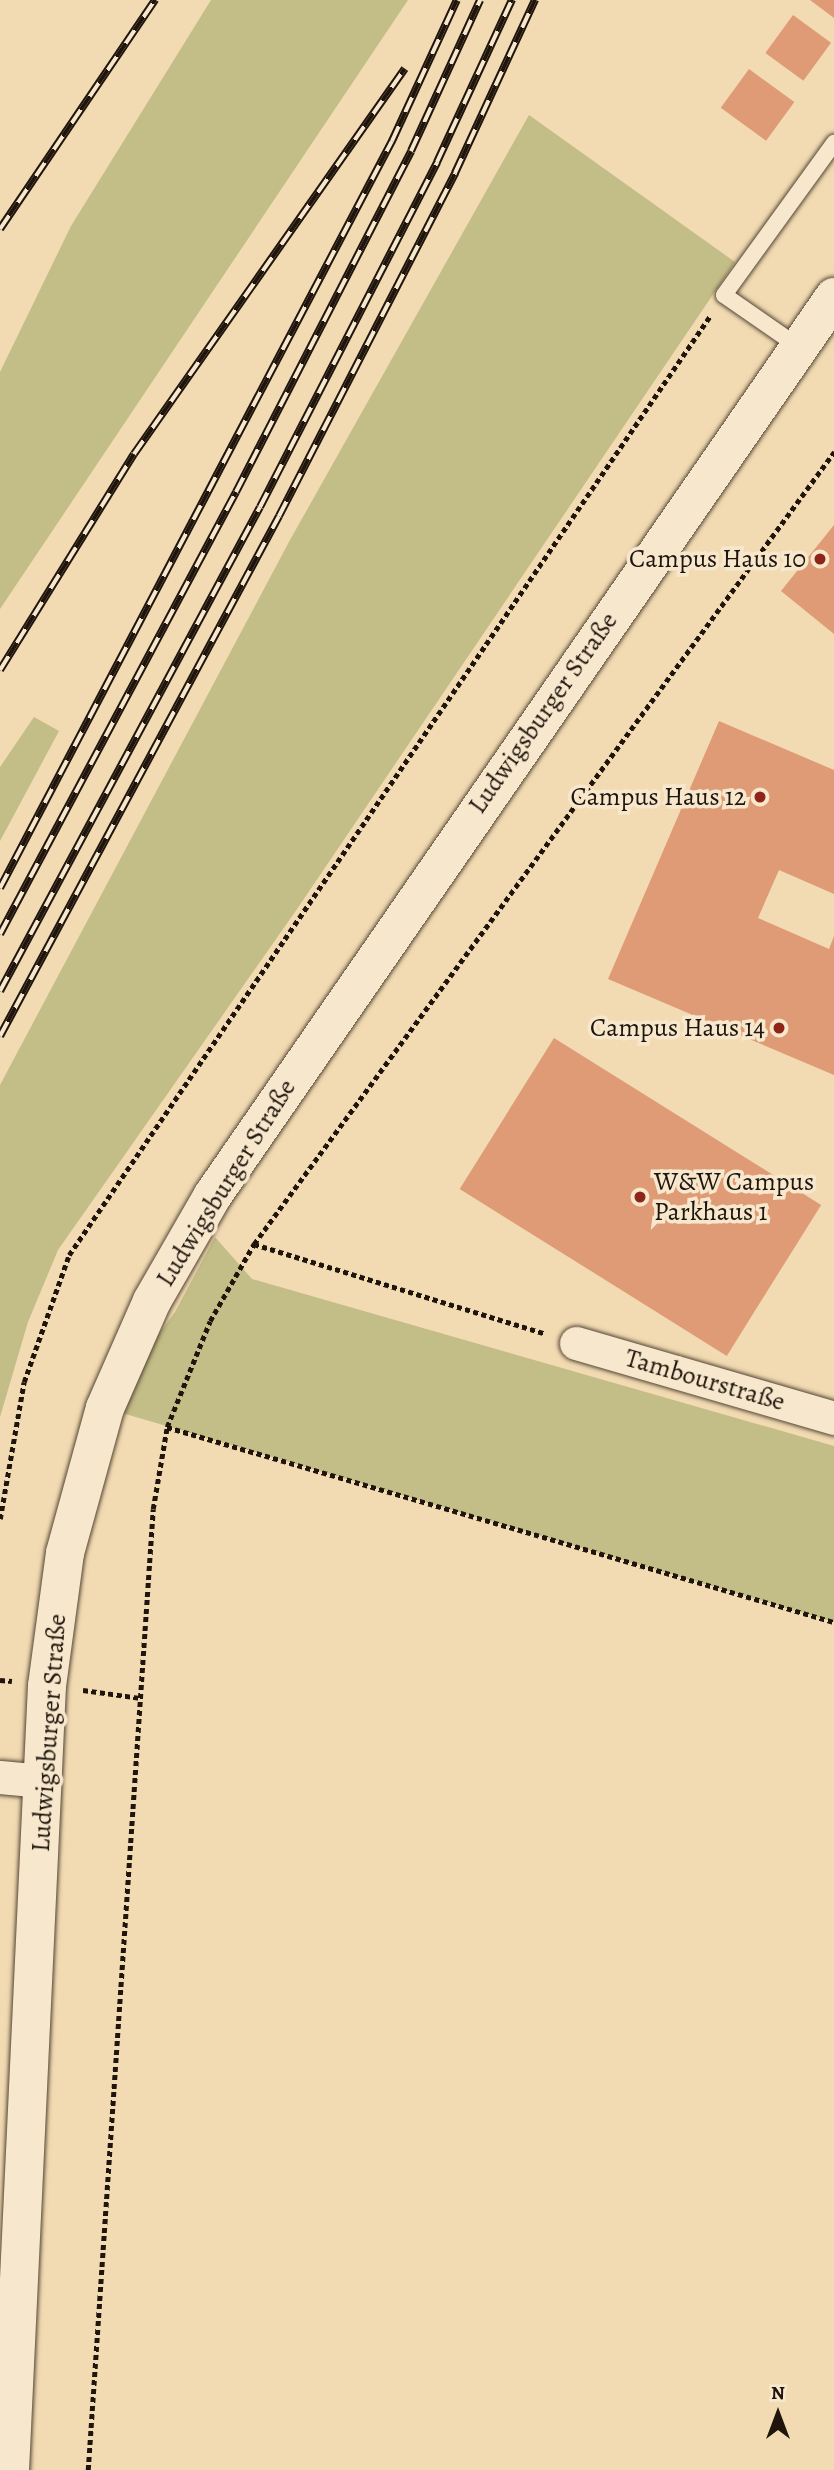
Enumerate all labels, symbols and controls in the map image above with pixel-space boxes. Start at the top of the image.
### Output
place label: Campus Haus 10 [629,543,806,575]
marker: Campus Haus 10 [812,551,828,567]
street label: Ludwigsburger Straße [462,606,624,820]
place label: Campus Haus 12 [570,781,746,813]
marker: Campus Haus 12 [752,789,768,805]
place label: Campus Haus 14 [590,1012,765,1044]
marker: Campus Haus 14 [771,1020,787,1036]
street label: Ludwigsburger Straße [150,1074,302,1292]
place label: W&W Campus Parkhaus 1 [654,1166,814,1228]
marker: W&W Campus Parkhaus 1 [632,1189,648,1205]
street label: Tambourstraße [622,1342,788,1418]
street label: Ludwigsburger Straße [25,1613,73,1853]
north arrow [743,2379,813,2449]
text: N [771,2380,785,2406]

